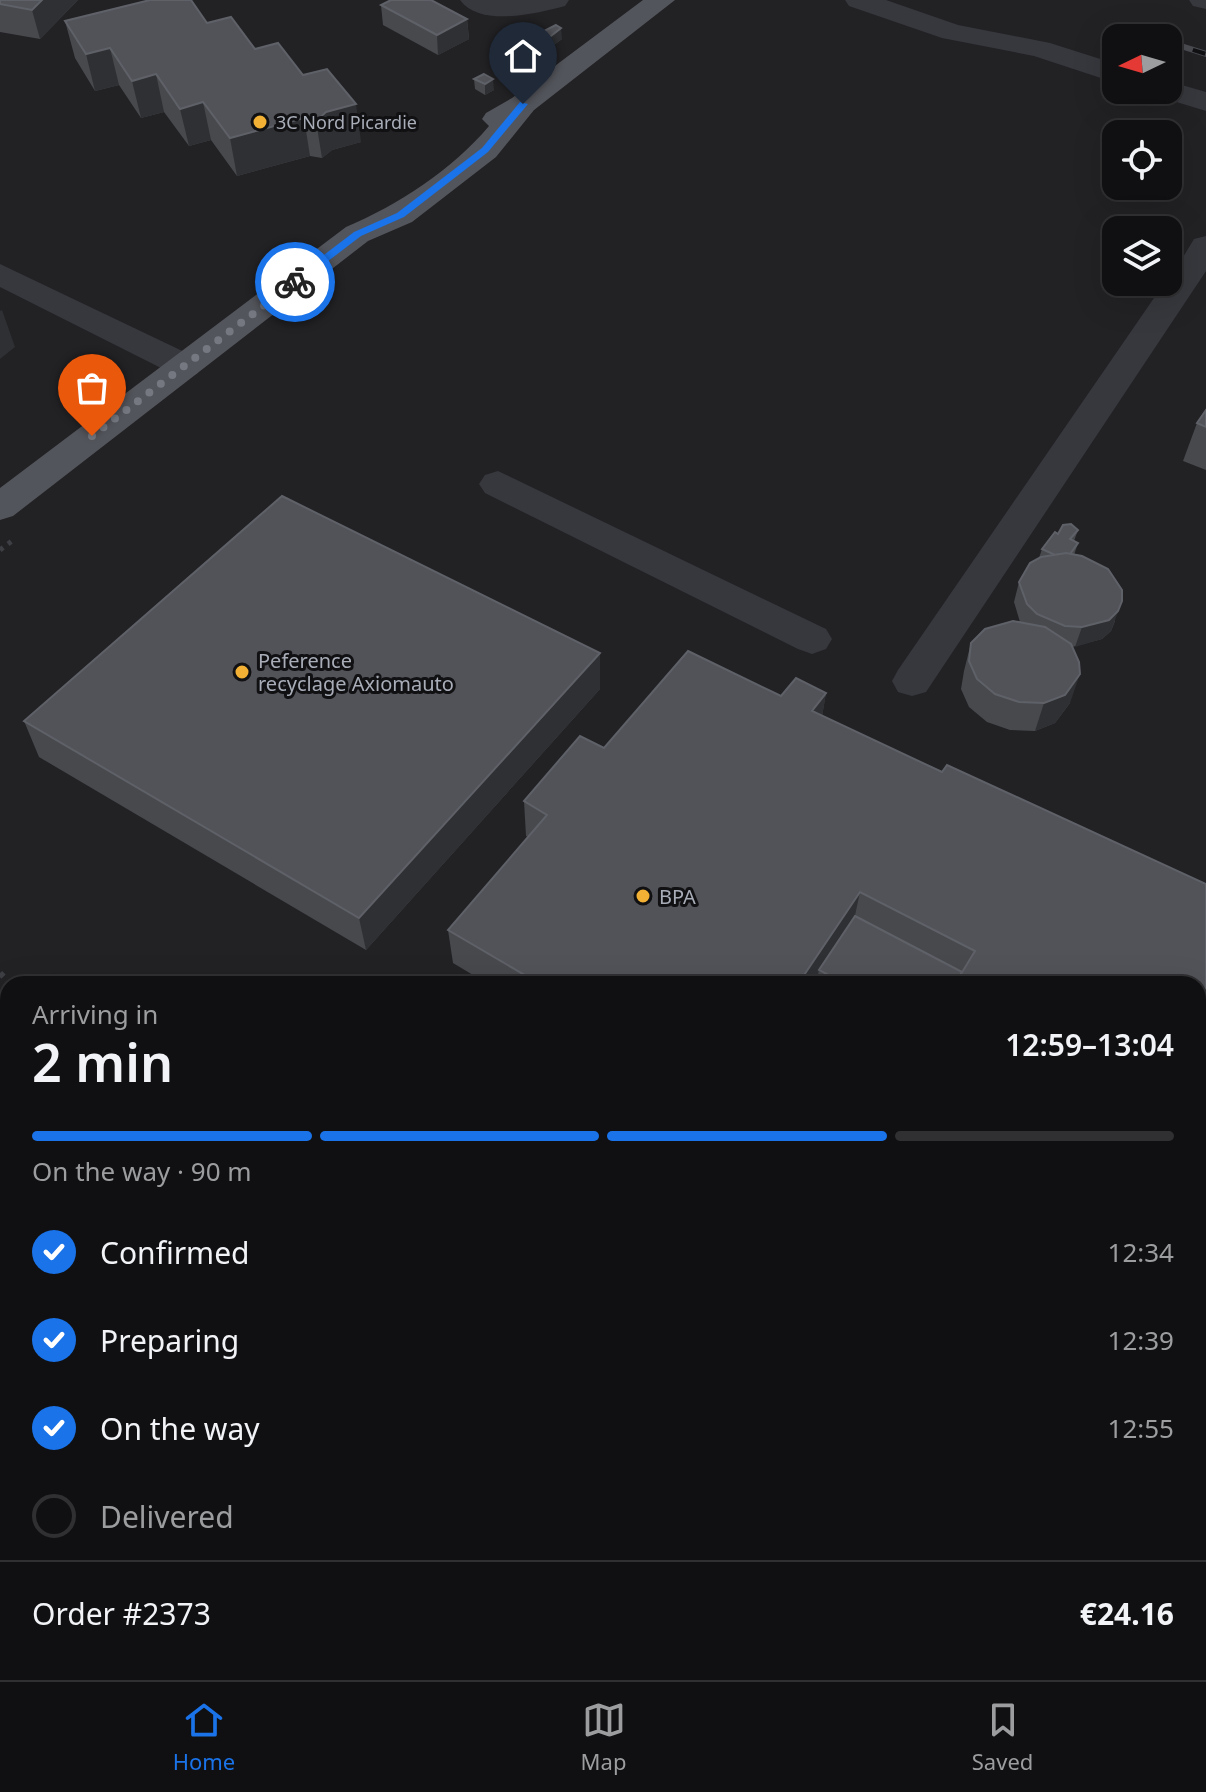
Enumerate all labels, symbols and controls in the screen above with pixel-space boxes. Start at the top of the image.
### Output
pin [489,22,557,104]
north arrow [1102,24,1182,104]
map controls [1102,24,1182,296]
icon: home [501,34,545,78]
place label: 3C Nord Picardie [276,110,417,134]
marker: 3C Nord Picardie [251,113,269,131]
button: locate [1102,120,1182,200]
button: layers [1102,216,1182,296]
courier [255,242,335,322]
icon: bike [273,260,317,304]
pin [58,354,126,436]
icon: bag [70,366,114,410]
place label: Peference recyclage Axiomauto [258,647,454,697]
marker: Peference recyclage Axiomauto [233,663,251,681]
place label: BPA [659,883,696,910]
marker: BPA [634,887,652,905]
text: Arriving in [32,996,158,1032]
text: 12:59–13:04 [1005,1024,1174,1065]
text: 2 min [32,1026,173,1097]
text: On the way · 90 m [32,1153,252,1189]
icon: check [32,1230,76,1274]
text: Confirmed [100,1232,250,1273]
text: 12:34 [1108,1234,1174,1270]
icon: check [32,1318,76,1362]
text: Preparing [100,1320,239,1361]
text: 12:39 [1108,1322,1174,1358]
icon: check [32,1406,76,1450]
text: On the way [100,1408,260,1449]
text: 12:55 [1108,1410,1174,1446]
text: Delivered [100,1496,234,1537]
text: Order #2373 [32,1593,211,1634]
text: €24.16 [1080,1593,1174,1634]
tab: Home [173,1698,235,1776]
tab: Map [581,1698,626,1776]
tab: Saved [972,1698,1033,1776]

